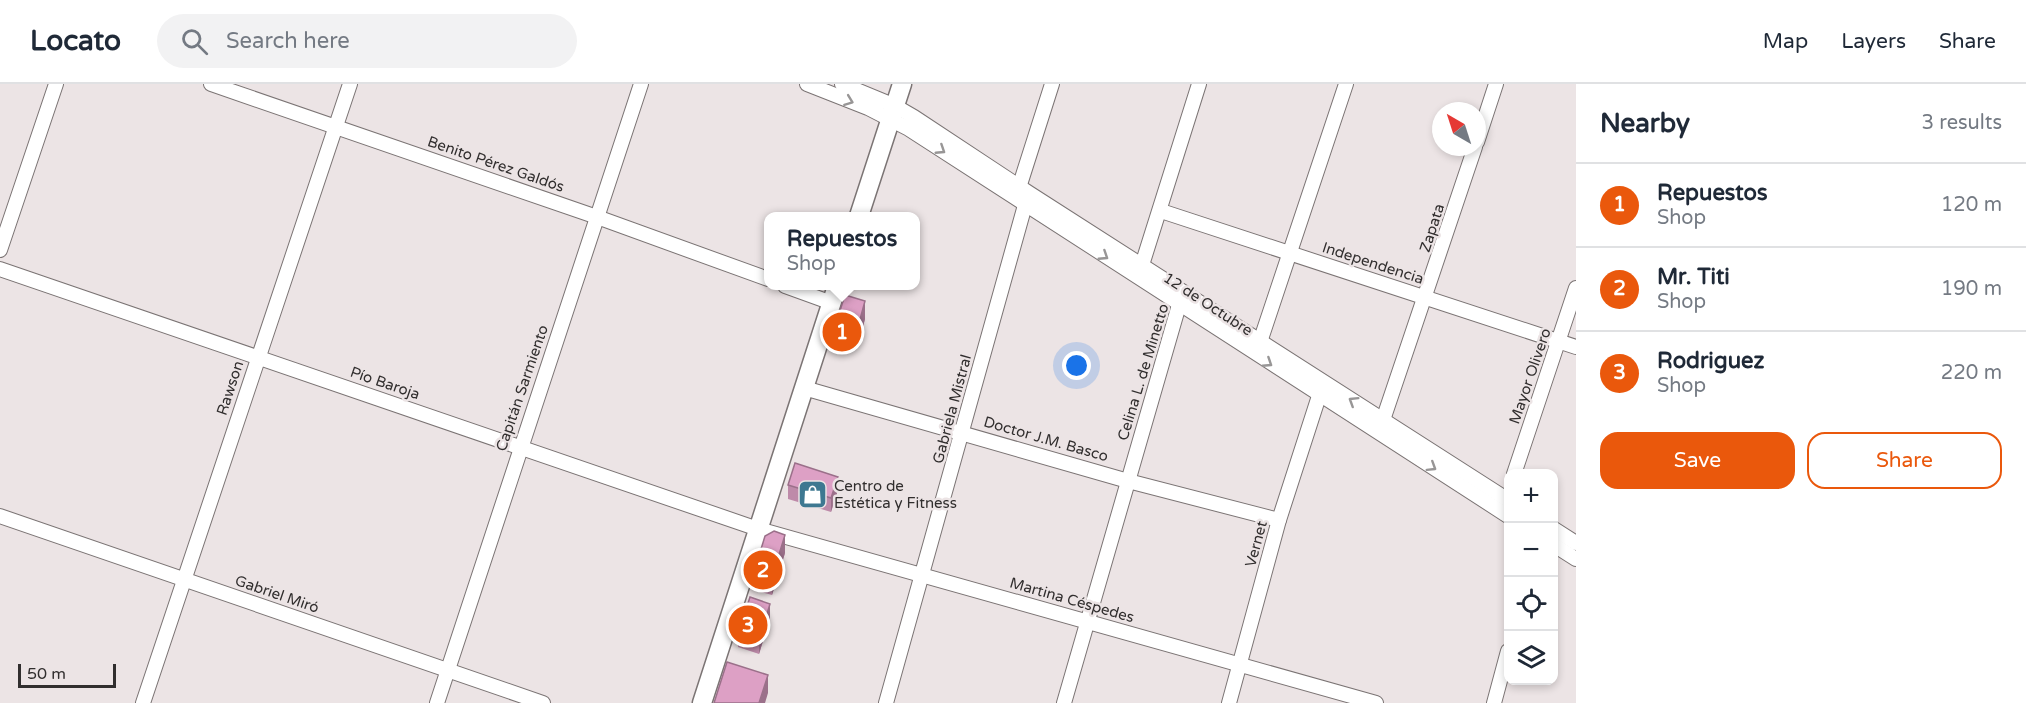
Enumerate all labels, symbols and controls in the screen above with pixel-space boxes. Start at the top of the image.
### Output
search box [157,14,577,68]
text: Locato [30,24,121,58]
icon: search [178,25,211,58]
text: Search here [226,28,350,54]
text: Map [1763,29,1808,54]
text: Layers [1841,29,1906,54]
text: Share [1939,29,1996,54]
one-way arrow [844,93,854,106]
north arrow [1432,102,1486,156]
text: Nearby [1600,108,1690,139]
text: 3 results [1922,111,2002,135]
street label: Benito Pérez Galdós [425,132,567,196]
one-way arrow [934,143,945,154]
text: Repuestos [1657,180,1768,206]
text: 1 [1613,193,1626,217]
text: 120 m [1941,193,2002,217]
street label: Zapata [1416,201,1448,255]
text: Shop [1657,206,1706,230]
popup [764,212,920,290]
text: Repuestos [787,226,897,252]
street label: Independencia [1320,238,1426,288]
one-way arrow [1098,249,1108,261]
text: Shop [787,252,836,276]
text: Mr. Titi [1657,264,1730,290]
street label: 12 de Octubre [1160,268,1256,340]
text: 2 [1613,277,1626,301]
text: 190 m [1941,277,2002,301]
text: Shop [1657,290,1706,314]
street label: Celina L. de Minetto [1114,301,1172,443]
pin: 1 [822,310,862,354]
street label: Capitán Sarmiento [492,322,552,454]
street label: Mayor Olivero [1505,326,1555,426]
text: Rodriguez [1657,348,1765,374]
your location [1062,351,1091,380]
street label: Gabriela Mistral [929,353,975,465]
one-way arrow [1261,355,1272,366]
street label: Rawson [213,358,247,418]
text: 3 [1613,361,1626,385]
text: 220 m [1941,361,2002,385]
street label: Pío Baroja [348,363,422,403]
text: Shop [1657,374,1706,398]
one-way arrow [1349,396,1359,408]
street label: Doctor J.M. Basco [982,413,1110,465]
button: Save [1600,432,1795,489]
button: Share [1807,432,2002,489]
one-way arrow [1426,460,1436,472]
map controls [1504,469,1558,685]
button: + [1504,469,1558,523]
place label: Centro de Estética y Fitness [834,477,957,512]
shop icon: Centro de Estética y Fitness [797,479,829,511]
street label: Vernet [1241,519,1271,569]
button: − [1504,523,1558,577]
pin: 2 [744,548,783,592]
street label: Gabriel Miró [233,571,321,617]
street label: Martina Céspedes [1008,574,1136,626]
button: locate [1504,577,1558,631]
pin: 3 [728,602,768,648]
button: layers [1504,631,1558,685]
scale bar [18,661,116,688]
text: 50 m [27,664,66,684]

